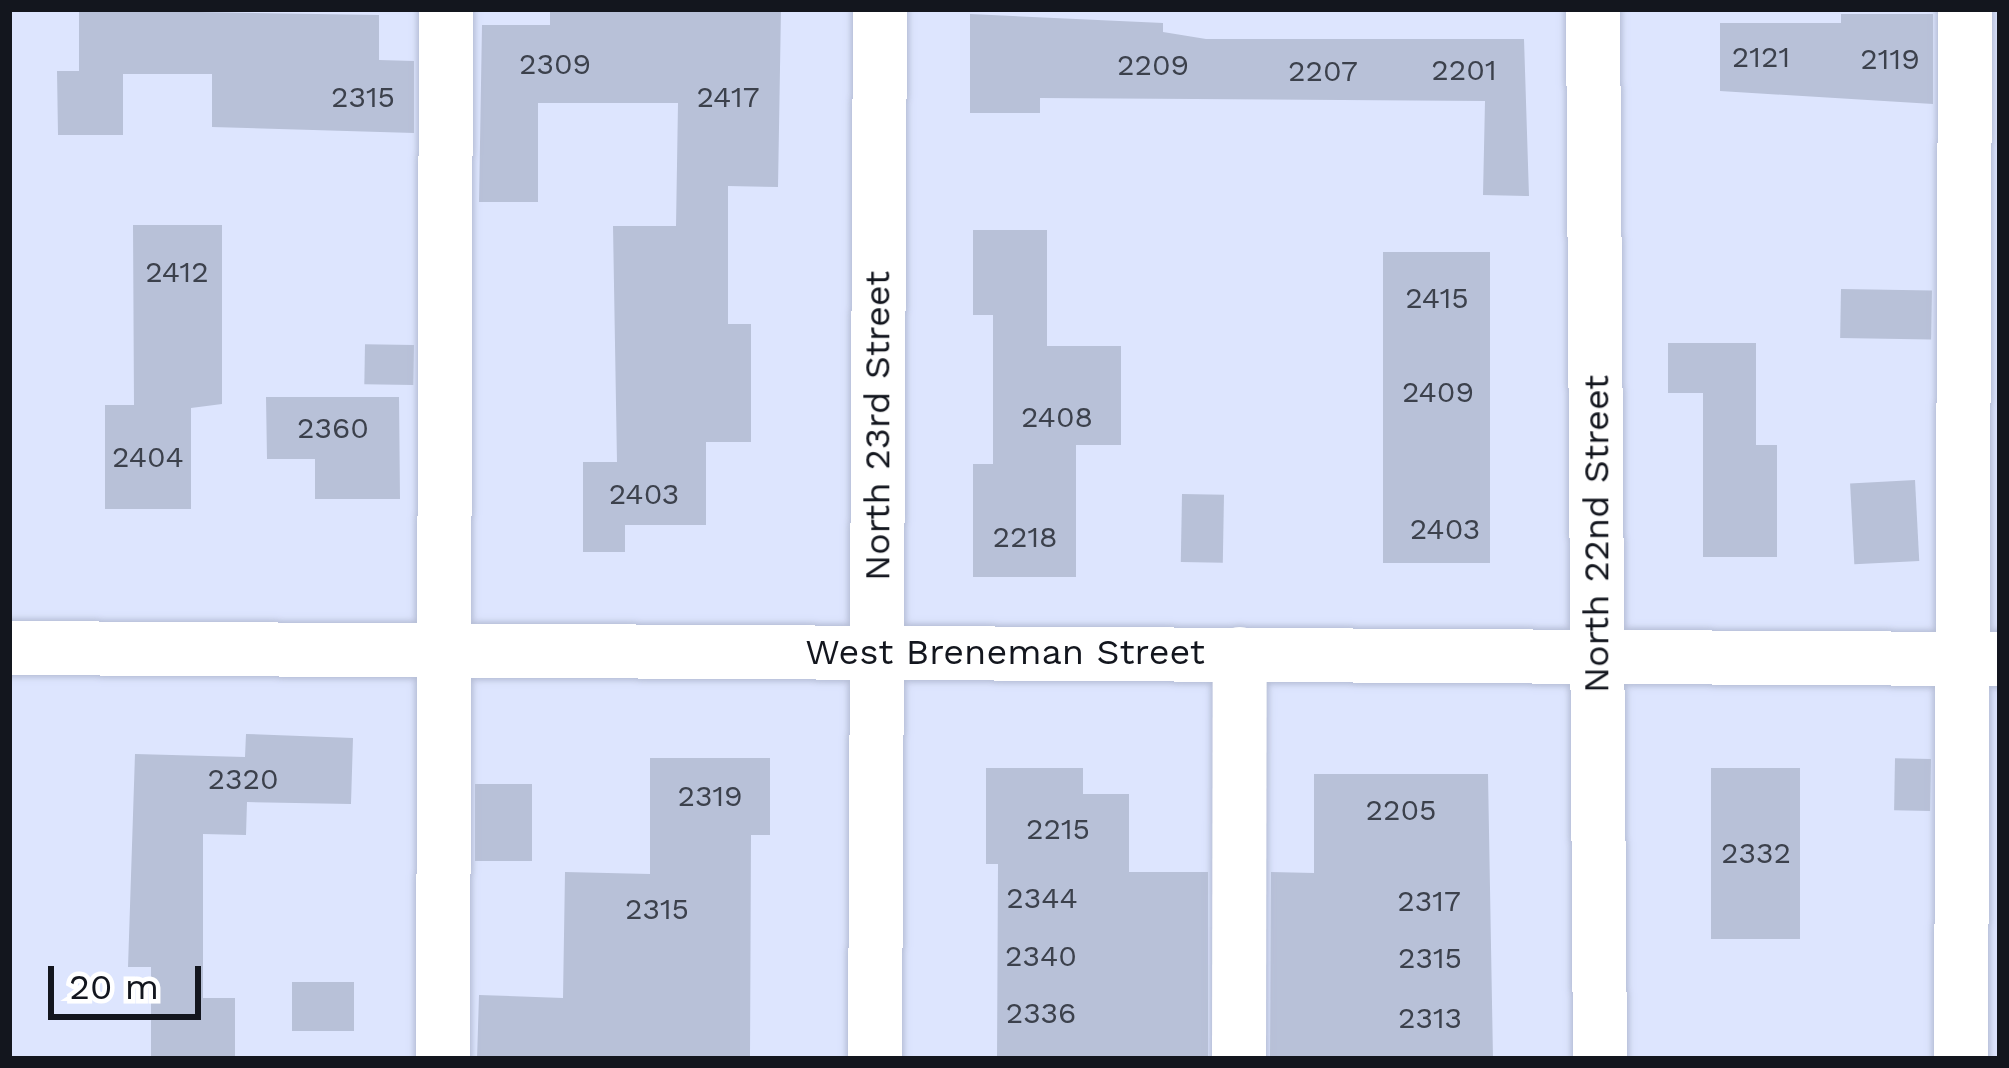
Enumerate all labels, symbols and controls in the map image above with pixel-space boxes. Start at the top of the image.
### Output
house number: 2121 [1732,39,1790,75]
house number: 2119 [1860,41,1920,77]
house number: 2309 [519,46,591,82]
house number: 2209 [1117,47,1189,83]
house number: 2201 [1431,52,1497,88]
house number: 2207 [1288,53,1358,89]
house number: 2315 [331,79,395,115]
house number: 2417 [697,79,759,115]
house number: 2412 [145,254,209,290]
street label: North 23rd Street [856,271,900,581]
house number: 2415 [1405,280,1469,316]
house number: 2409 [1402,374,1474,410]
street label: North 22nd Street [1575,375,1619,693]
house number: 2408 [1021,399,1093,435]
house number: 2360 [297,410,369,446]
house number: 2404 [112,439,184,475]
house number: 2403 [609,476,679,512]
house number: 2403 [1410,511,1480,547]
house number: 2218 [992,519,1058,555]
street label: West Breneman Street [805,631,1205,675]
house number: 2320 [207,761,279,797]
house number: 2319 [677,778,743,814]
house number: 2205 [1365,792,1437,828]
house number: 2215 [1026,811,1090,847]
house number: 2332 [1721,835,1791,871]
house number: 2344 [1006,880,1078,916]
house number: 2317 [1397,883,1461,919]
house number: 2315 [625,891,689,927]
house number: 2340 [1005,938,1077,974]
house number: 2315 [1398,940,1462,976]
scale bar [54,942,207,1016]
text: 20 m [69,966,159,1008]
house number: 2336 [1006,995,1076,1031]
house number: 2313 [1398,1000,1462,1036]

